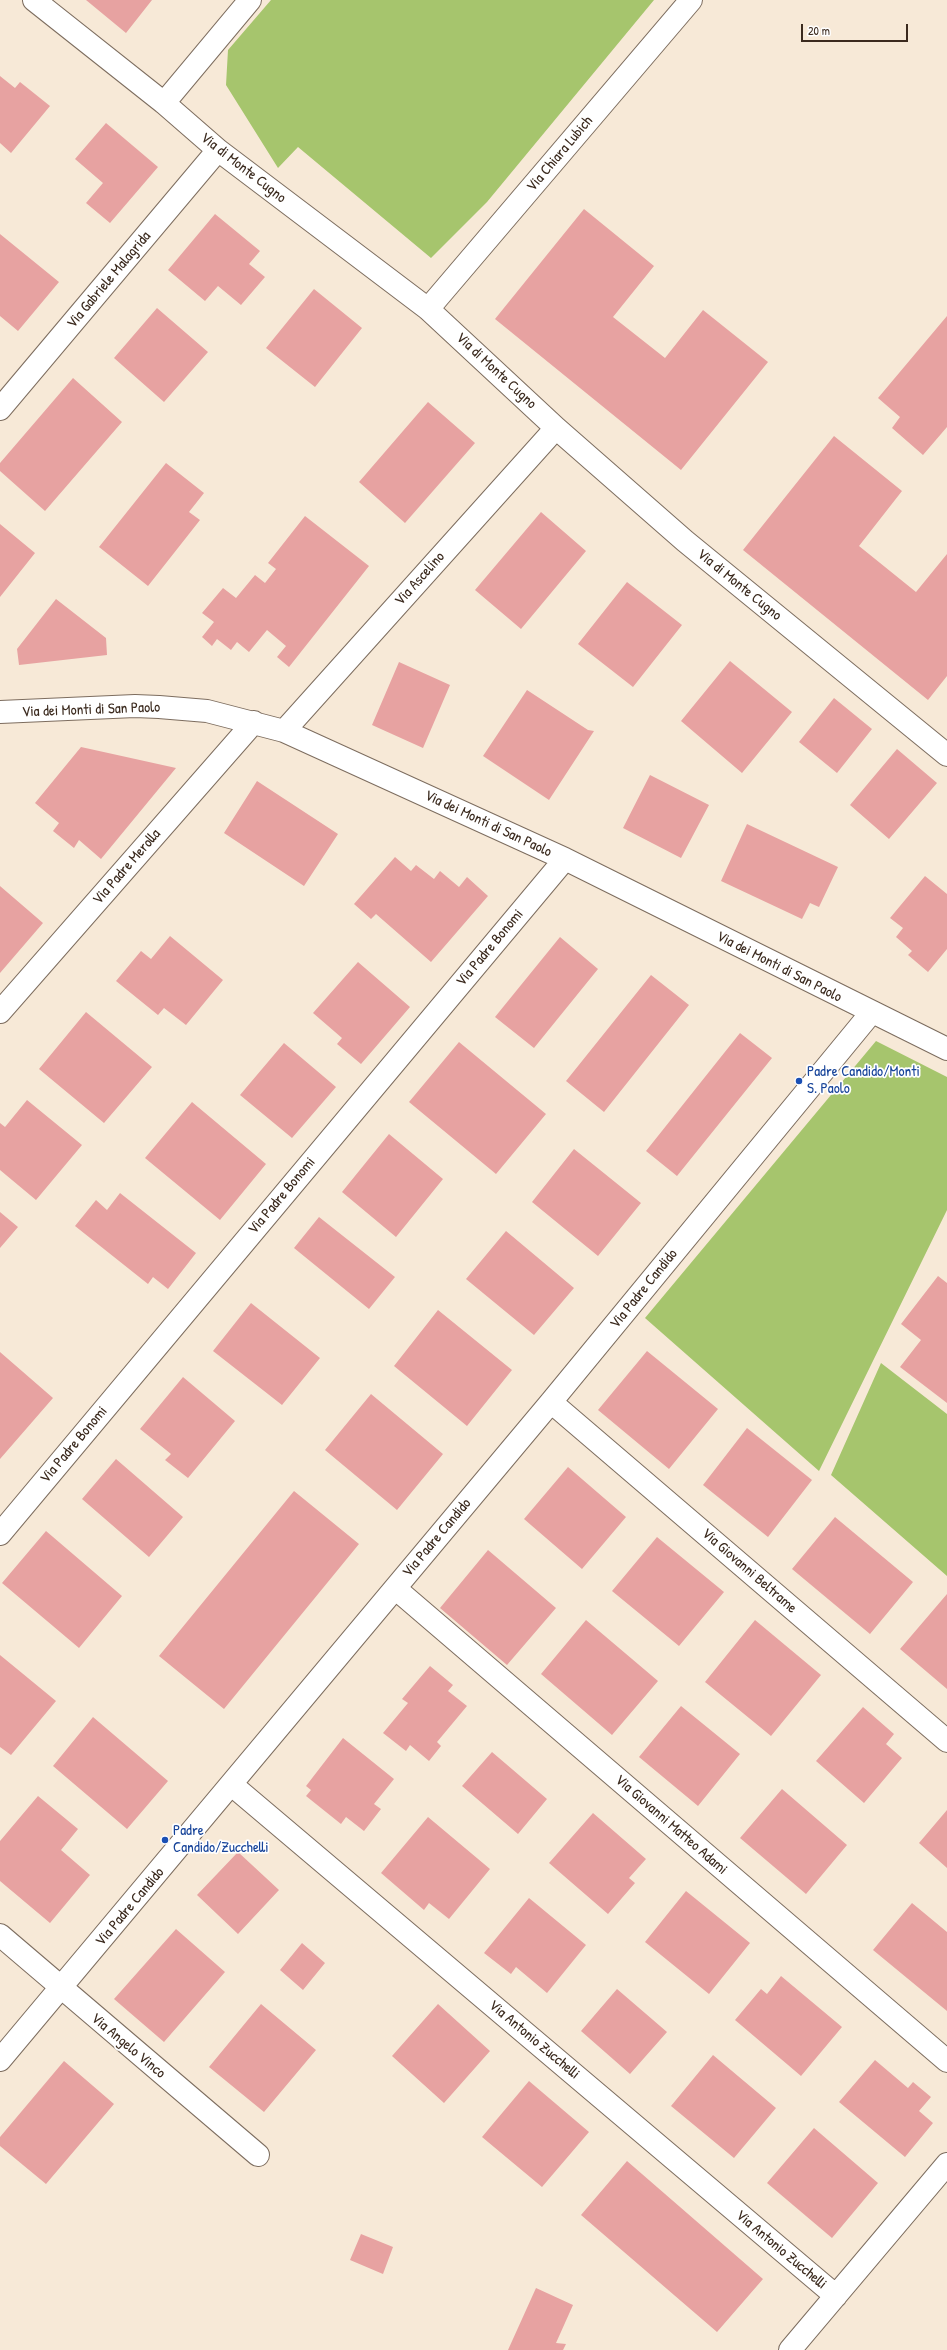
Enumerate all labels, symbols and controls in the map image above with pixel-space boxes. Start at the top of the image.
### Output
scale bar [803,16,910,42]
text: 20 m [808,22,830,39]
street label: Via Chiara Lubich [523,113,597,195]
street label: Via di Monte Cugno [197,129,289,207]
street label: Via Gabriele Malagrida [63,228,155,332]
street label: Via di Monte Cugno [452,329,540,413]
street label: Via di Monte Cugno [693,545,785,625]
street label: Via Ascelino [391,548,449,610]
street label: Via dei Monti di San Paolo [22,699,160,721]
street label: Via dei Monti di San Paolo [422,787,554,861]
street label: Via Padre Merolla [89,826,165,908]
street label: Via Padre Bonomi [452,906,528,990]
street label: Via dei Monti di San Paolo [713,928,845,1006]
place label: Padre Candido/Monti S. Paolo [807,1063,920,1098]
marker: Padre Candido/Monti S. Paolo [794,1076,804,1086]
street label: Via Padre Bonomi [244,1154,320,1238]
street label: Via Padre Candido [606,1246,682,1332]
street label: Via Padre Bonomi [36,1403,112,1487]
street label: Via Padre Candido [399,1495,475,1581]
street label: Via Giovanni Beltrame [698,1525,800,1617]
street label: Via Giovanni Matteo Adami [611,1771,731,1879]
place label: Padre Candido/Zucchelli [173,1822,269,1857]
marker: Padre Candido/Zucchelli [160,1835,170,1845]
street label: Via Padre Candido [92,1864,168,1950]
street label: Via Antonio Zucchelli [485,1997,583,2083]
street label: Via Angelo Vinco [87,2010,169,2082]
street label: Via Antonio Zucchelli [732,2207,830,2293]

